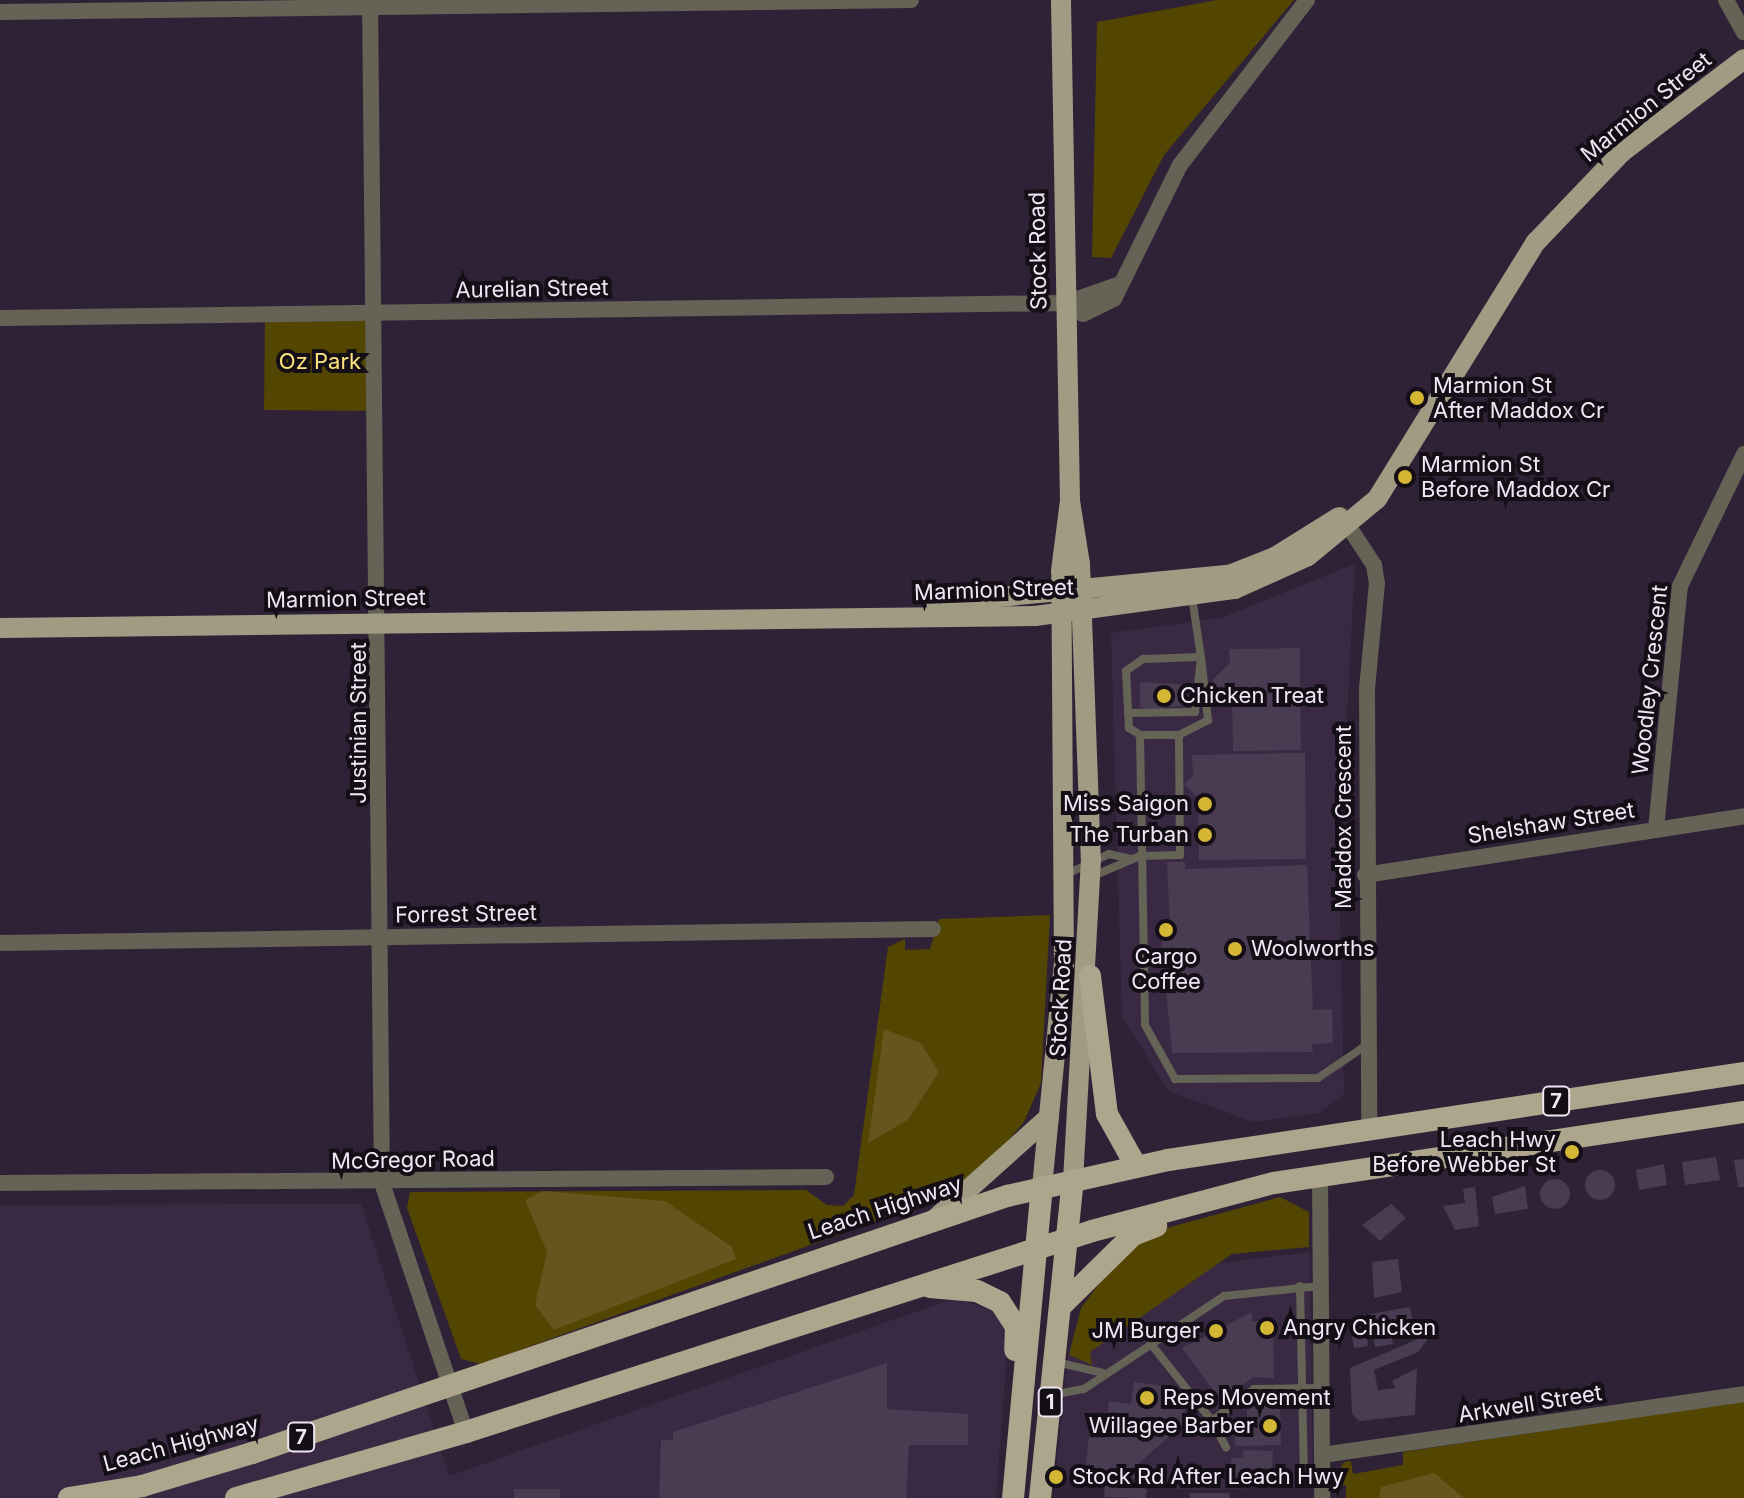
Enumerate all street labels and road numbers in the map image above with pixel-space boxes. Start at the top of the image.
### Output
street label: Marmion Street [1576,46,1716,168]
street label: Stock Road [1024,192,1052,310]
street label: Aurelian Street [455,274,609,304]
street label: Marmion Street [914,574,1074,606]
street label: Marmion Street [266,584,426,614]
street label: Woodley Crescent [1627,584,1673,776]
street label: Justinian Street [346,642,372,804]
street label: Maddox Crescent [1331,725,1357,909]
street label: Shelshaw Street [1466,797,1636,849]
street label: Forrest Street [395,900,537,928]
street label: Stock Road [1045,938,1077,1058]
road number: 7 [1542,1085,1570,1117]
street label: McGregor Road [331,1145,495,1175]
street label: Leach Highway [805,1171,965,1245]
street label: Arkwell Street [1456,1380,1604,1428]
road number: 1 [1036,1386,1064,1418]
street label: Leach Highway [100,1411,262,1477]
road number: 7 [287,1421,315,1453]

